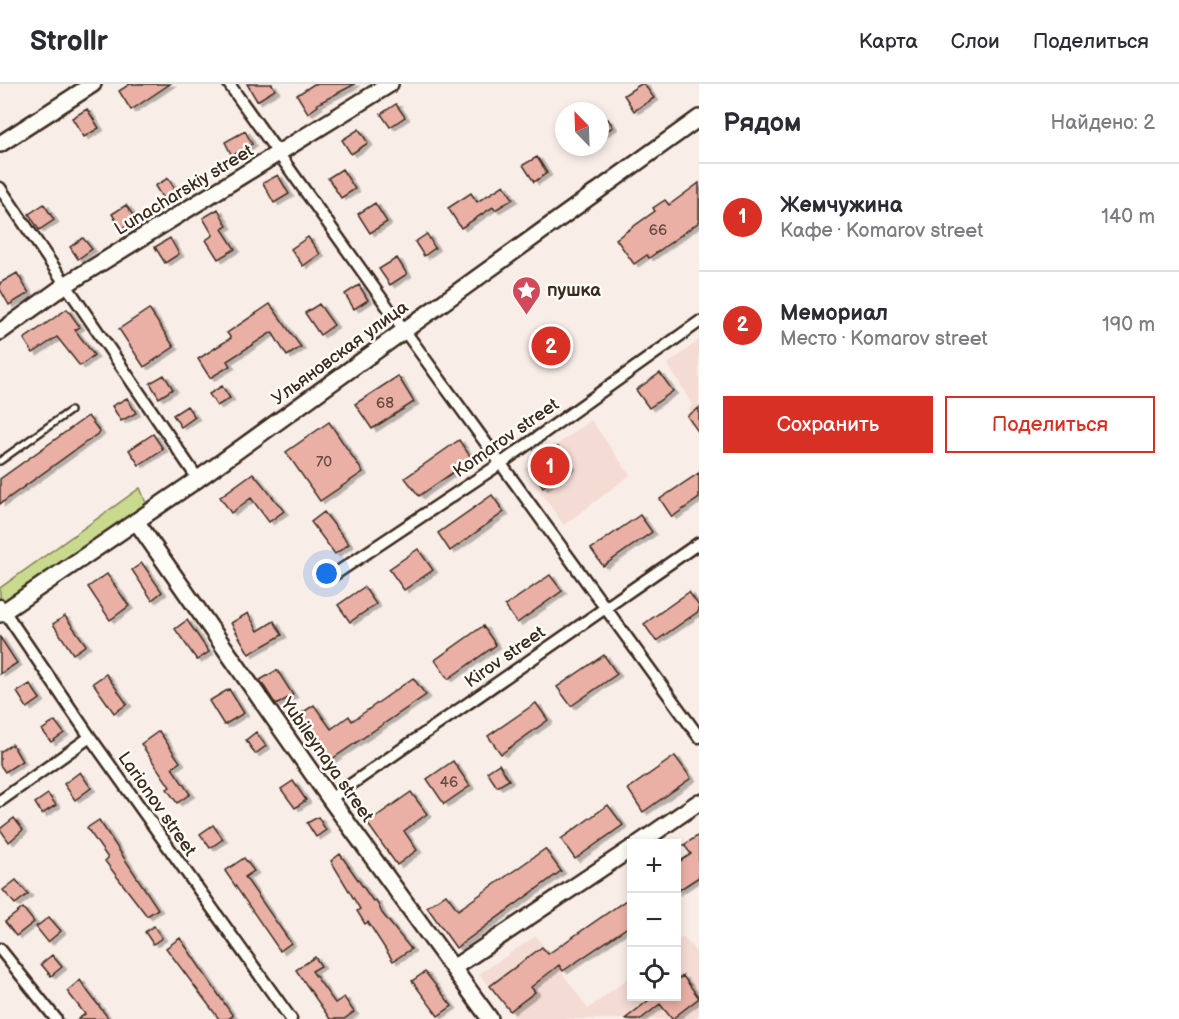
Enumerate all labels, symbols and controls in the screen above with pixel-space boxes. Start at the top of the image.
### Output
text: Strollr [30,25,108,58]
text: Карта [859,29,918,54]
text: Слои [951,29,1000,54]
text: Поделиться [1033,29,1149,54]
north arrow [555,102,609,156]
text: Рядом [723,108,801,139]
text: Найдено: 2 [1051,111,1155,135]
street label: Lunacharskiy street [111,140,258,240]
text: Жемчужина [780,192,902,219]
text: 1 [738,205,747,229]
text: 140 m [1101,205,1155,229]
text: Кафе · Komarov street [780,219,983,243]
house number: 66 [649,221,667,240]
place icon: пушка [510,274,542,316]
place label: пушка [547,280,601,301]
street label: Ульяновская улица [268,296,413,409]
text: Мемориал [780,300,888,327]
text: 2 [737,313,748,337]
text: 190 m [1102,313,1155,337]
pin: 2 [532,324,570,368]
text: Место · Komarov street [780,327,988,351]
house number: 68 [376,394,394,413]
street label: Komarov street [449,394,563,482]
button: Сохранить [723,396,933,453]
button: Поделиться [945,396,1155,453]
pin: 1 [530,444,570,488]
house number: 70 [316,453,332,472]
your location [312,559,341,588]
street label: Kirov street [461,621,550,692]
street label: Yubileynaya street [276,693,378,827]
street label: Larionov street [113,748,201,860]
house number: 46 [440,773,458,792]
map controls [627,839,681,1001]
button: + [627,839,681,893]
button: − [627,893,681,947]
button: locate [627,947,681,1001]

